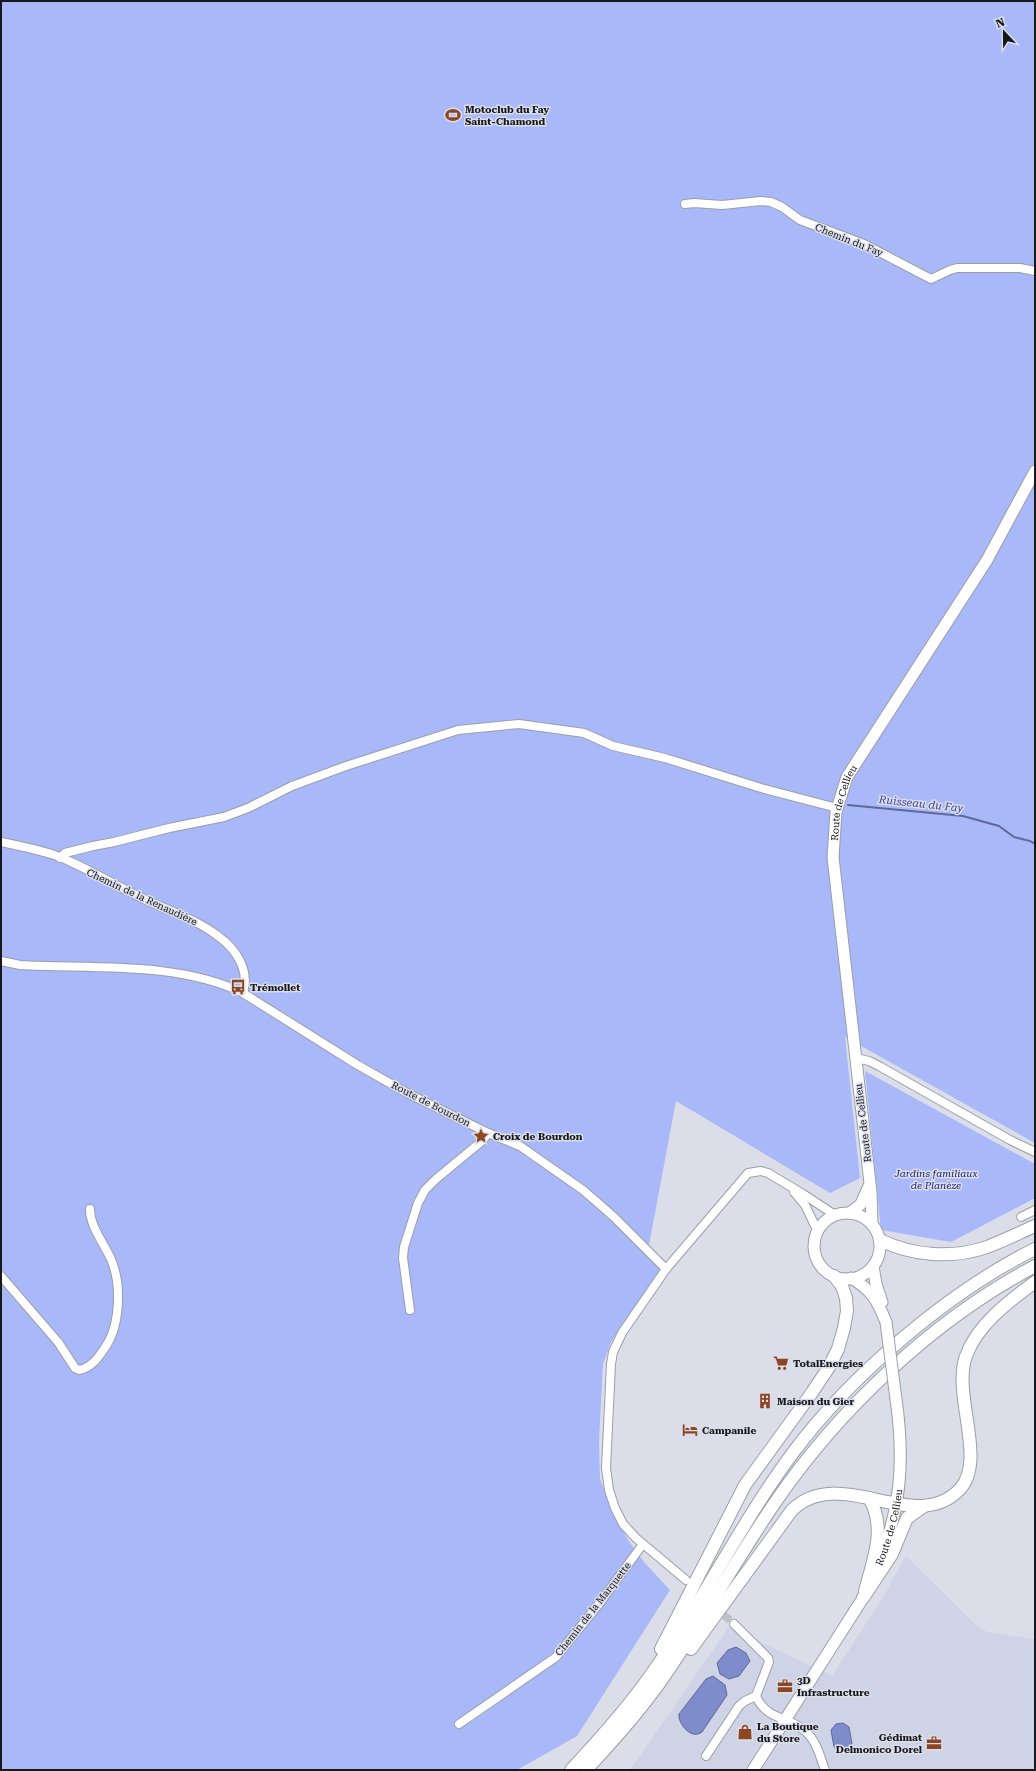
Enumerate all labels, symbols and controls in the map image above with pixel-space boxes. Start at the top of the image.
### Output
north arrow [984,12,1024,52]
text: N [994,15,1007,31]
place label: Motoclub du Fay Saint-Chamond [465,104,549,127]
sports icon: Motoclub du Fay Saint-Chamond [444,106,462,124]
street label: Chemin du Fay [813,221,885,259]
street label: Route de Cellieu [829,762,859,841]
water label: Ruisseau du Fay [877,793,964,815]
street label: Chemin de la Renaudière [85,866,200,928]
bus stop icon: Trémollet [229,978,247,996]
place label: Trémollet [250,982,300,993]
street label: Route de Bourdon [390,1079,473,1129]
street label: Route de Cellieu [853,1082,873,1163]
place icon: Croix de Bourdon [472,1127,490,1145]
place label: Croix de Bourdon [493,1131,583,1142]
park label: Jardins familiaux de Planèze [893,1168,978,1191]
supermarket icon: TotalEnergies [772,1354,790,1372]
place label: TotalEnergies [793,1358,863,1369]
building icon: Maison du Gier [756,1392,774,1410]
place label: Maison du Gier [777,1396,854,1407]
hotel icon: Campanile [681,1421,699,1439]
place label: Campanile [702,1425,756,1436]
street label: Route de Cellieu [873,1488,904,1567]
street label: Chemin de la Marquette [553,1560,633,1658]
place label: 3D Infrastructure [797,1675,870,1698]
office icon: 3D Infrastructure [776,1677,794,1695]
place label: La Boutique du Store [757,1721,819,1744]
shop icon: La Boutique du Store [736,1723,754,1741]
place label: Gédimat Delmonico Dorel [836,1732,923,1755]
office icon: Gédimat Delmonico Dorel [925,1734,943,1752]

